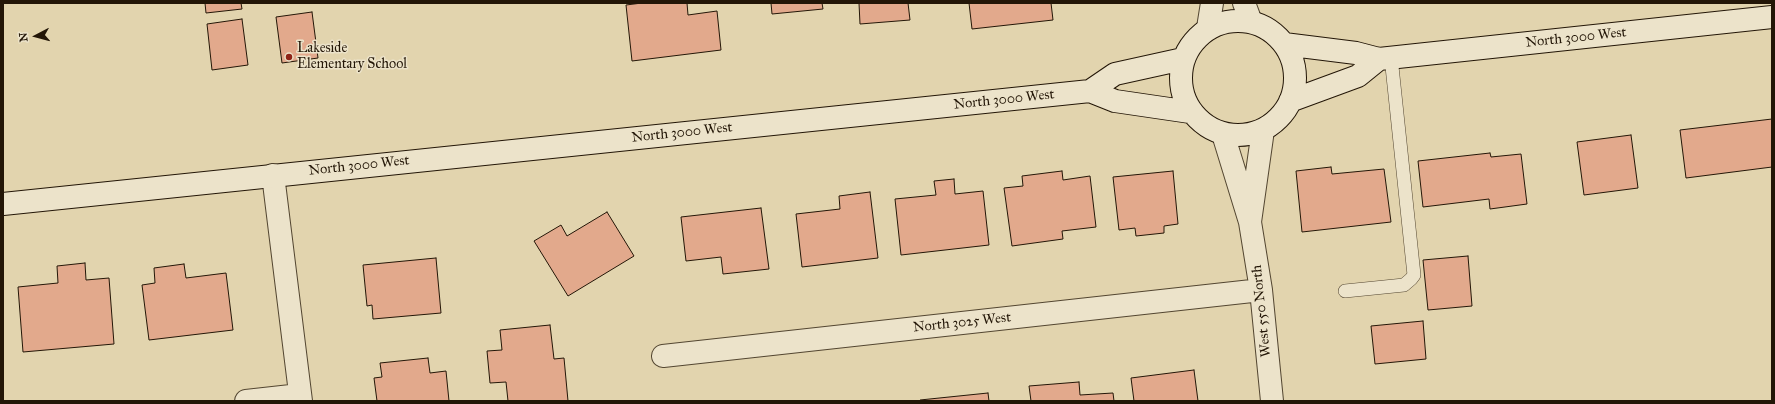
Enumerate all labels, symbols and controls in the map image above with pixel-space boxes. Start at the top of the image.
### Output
north arrow [16,16,56,56]
street label: North 3000 West [1525,24,1627,52]
text: N [17,32,31,43]
place label: Lakeside Elementary School [297,41,407,74]
marker: Lakeside Elementary School [284,52,294,62]
street label: North 3000 West [953,86,1055,114]
street label: North 3000 West [631,119,733,147]
street label: North 3000 West [308,152,410,180]
street label: West 550 North [1249,264,1275,358]
street label: North 3025 West [912,310,1012,336]

